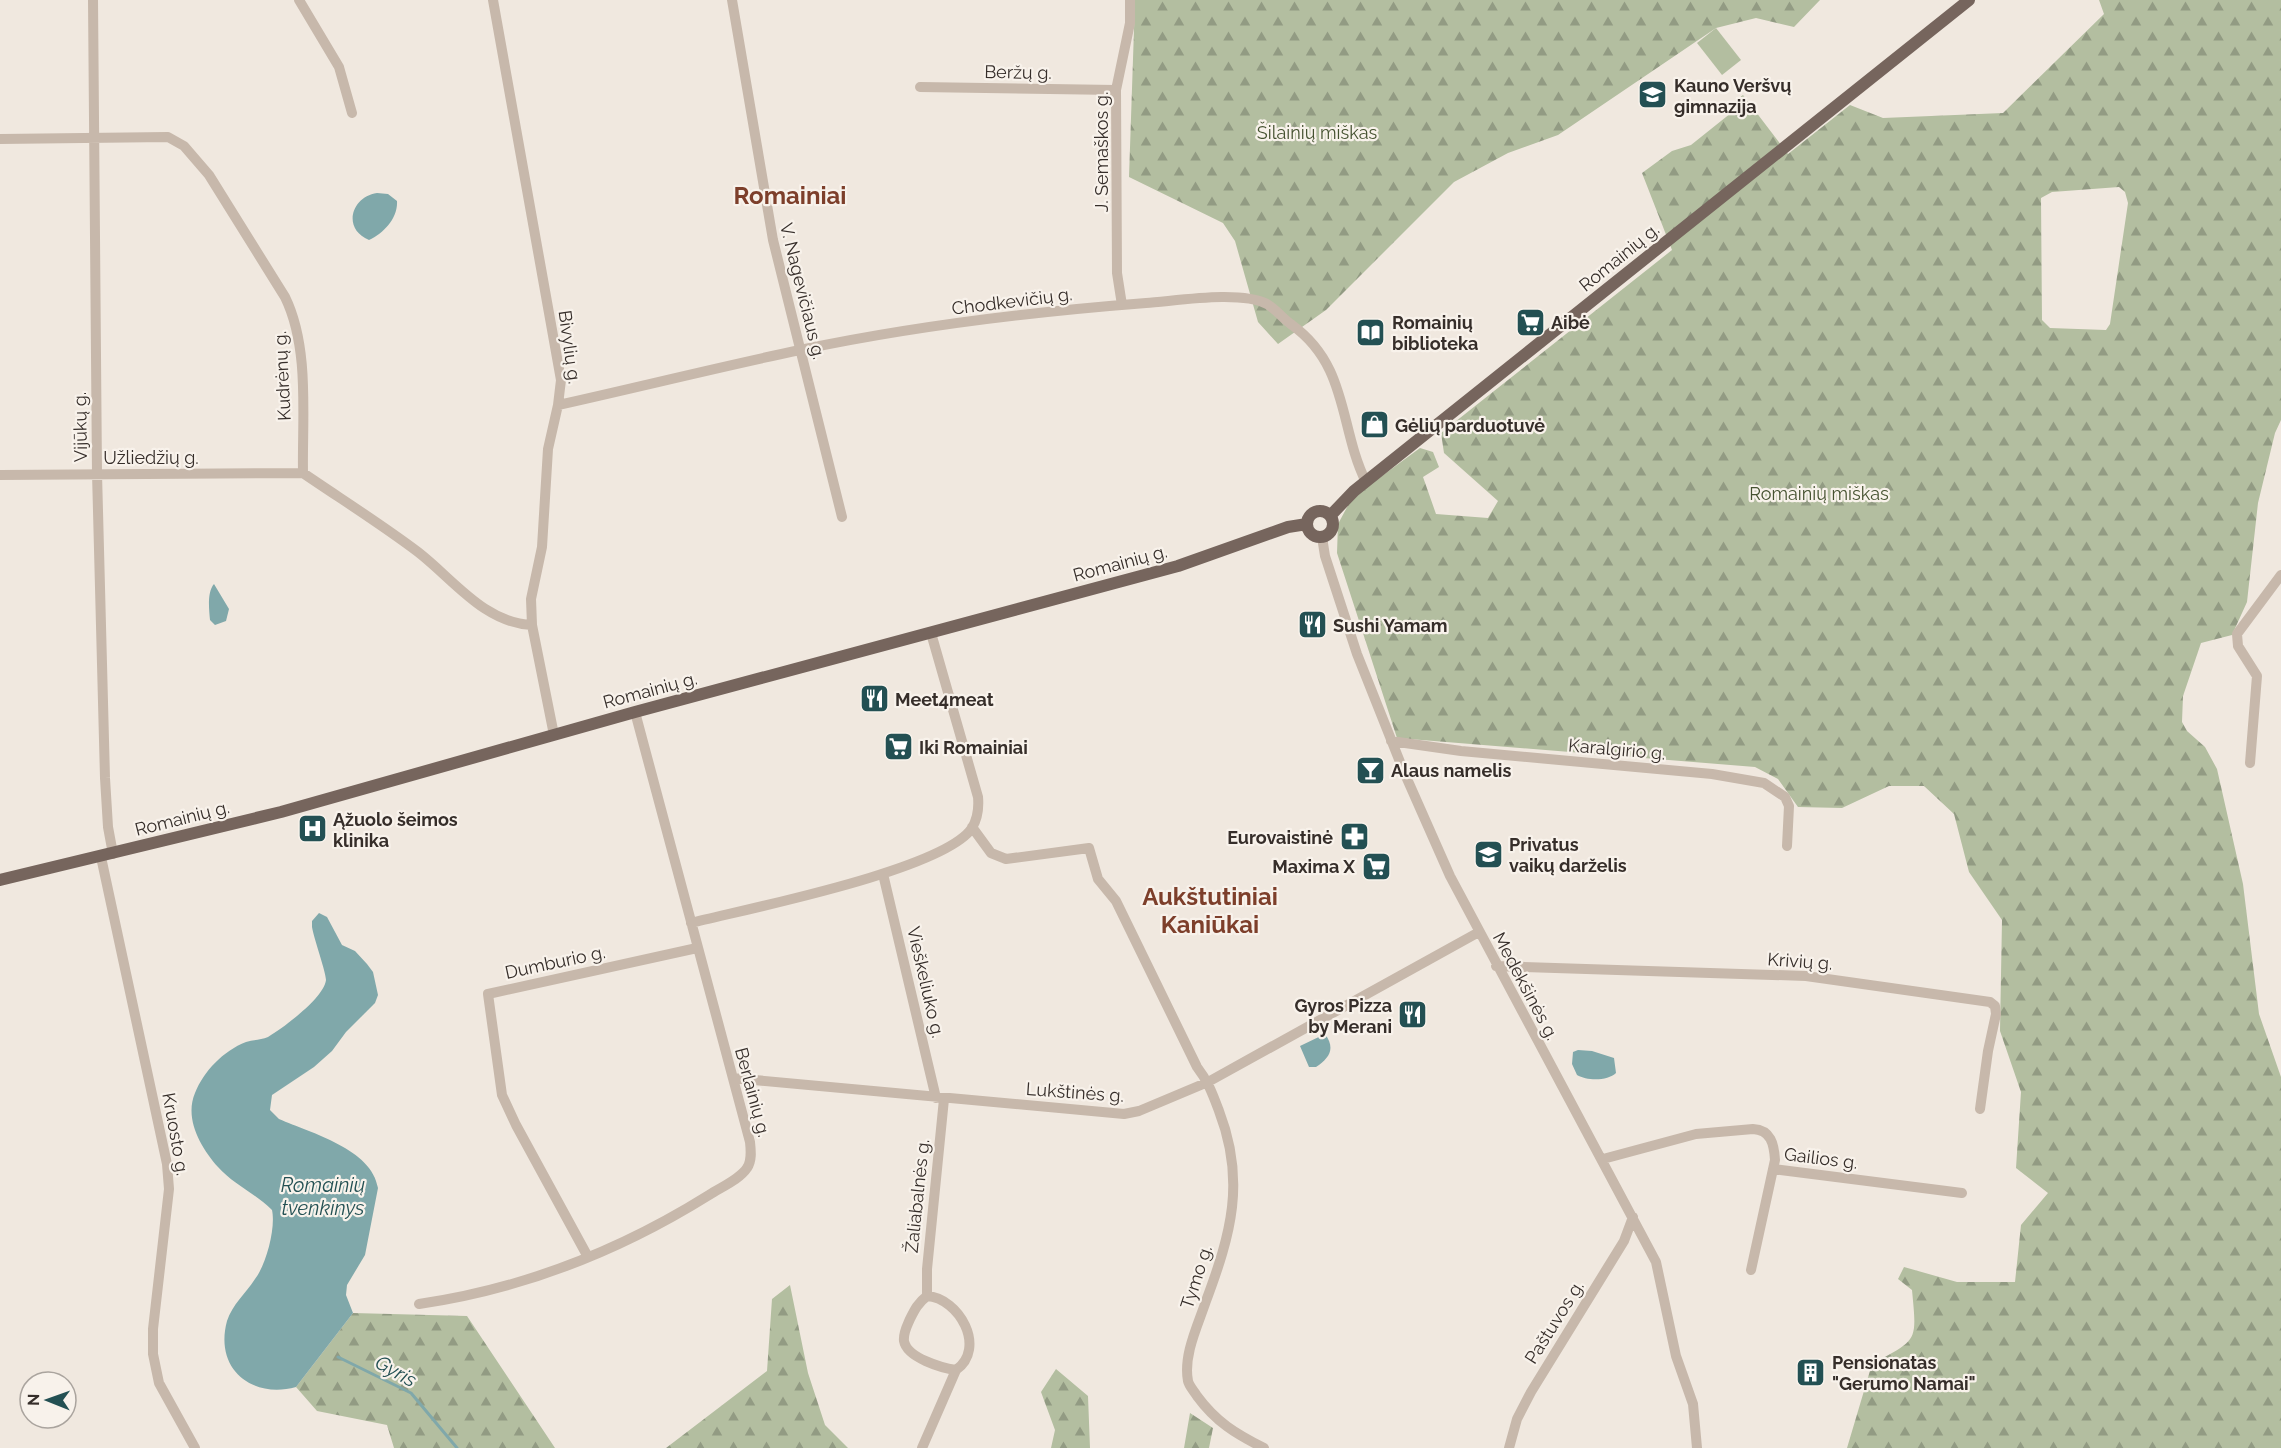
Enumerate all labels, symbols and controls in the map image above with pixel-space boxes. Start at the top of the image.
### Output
street label: Beržų g. [984,61,1052,83]
place label: Kauno Veršvų gimnazija [1674,75,1791,117]
school or university icon: Kauno Veršvų gimnazija [1637,79,1669,111]
street label: J. Semaškos g. [1091,92,1112,212]
park label: Šilainių miškas [1257,121,1377,143]
district label: Romainiai [734,181,846,210]
street label: Romainių g. [1575,218,1663,296]
street label: V. Nagevičiaus g. [776,221,830,361]
street label: Chodkevičių g. [951,283,1073,319]
supermarket icon: Aibė [1514,306,1546,338]
street label: Bivylių g. [554,309,586,385]
place label: Romainių biblioteka [1392,312,1478,354]
place label: Aibė [1551,312,1590,333]
library icon: Romainių biblioteka [1355,316,1387,348]
street label: Kudrėnų g. [269,330,295,422]
street label: Vijūkų g. [69,392,91,462]
shop icon: Gėlių parduotuvė [1358,409,1390,441]
place label: Gėlių parduotuvė [1395,415,1545,436]
street label: Užliedžių g. [103,447,199,468]
park label: Romainių miškas [1749,483,1889,504]
street label: Romainių g. [1071,540,1169,586]
restaurant icon: Sushi Yamam [1296,609,1328,641]
place label: Sushi Yamam [1333,615,1448,636]
street label: Romainių g. [601,667,699,713]
restaurant icon: Meet4meat [858,683,890,715]
place label: Meet4meat [895,689,994,710]
supermarket icon: Iki Romainiai [882,731,914,763]
street label: Karalgirio g. [1568,734,1666,764]
place label: Iki Romainiai [919,737,1028,758]
bar icon: Alaus namelis [1354,754,1386,786]
place label: Alaus namelis [1391,760,1511,781]
street label: Romainių g. [133,796,231,840]
place label: Ąžuolo šeimos klinika [333,809,458,851]
hospital icon: Ąžuolo šeimos klinika [296,813,328,845]
pharmacy icon: Eurovaistinė [1338,821,1370,853]
place label: Eurovaistinė [1227,827,1333,848]
place label: Privatus vaikų darželis [1509,834,1627,876]
school or university icon: Privatus vaikų darželis [1472,838,1504,870]
supermarket icon: Maxima X [1360,850,1392,882]
place label: Maxima X [1272,856,1355,877]
district label: Aukštutiniai Kaniūkai [1142,882,1278,939]
street label: Vieškeliuko g. [903,924,949,1040]
street label: Medekšinės g. [1489,929,1563,1043]
street label: Dumburio g. [503,941,607,983]
street label: Krivių g. [1767,948,1833,974]
place label: Gyros Pizza by Merani [1294,995,1392,1037]
restaurant icon: Gyros Pizza by Merani [1397,999,1429,1031]
street label: Berlainių g. [731,1045,775,1139]
street label: Lukštinės g. [1025,1078,1125,1106]
street label: Kruosto g. [158,1091,194,1177]
street label: Žaliabalnės g. [900,1138,933,1254]
street label: Gailios g. [1783,1143,1859,1173]
water label: Romainių tvenkinys [281,1173,365,1220]
street label: Tymo g. [1176,1243,1216,1311]
street label: Paštuvos g. [1520,1277,1588,1367]
water label: Gyris [371,1350,422,1392]
place label: Pensionatas "Gerumo Namai" [1832,1352,1976,1394]
building icon: Pensionatas "Gerumo Namai" [1795,1356,1827,1388]
north arrow [18,1370,78,1430]
text: N [24,1393,43,1406]

